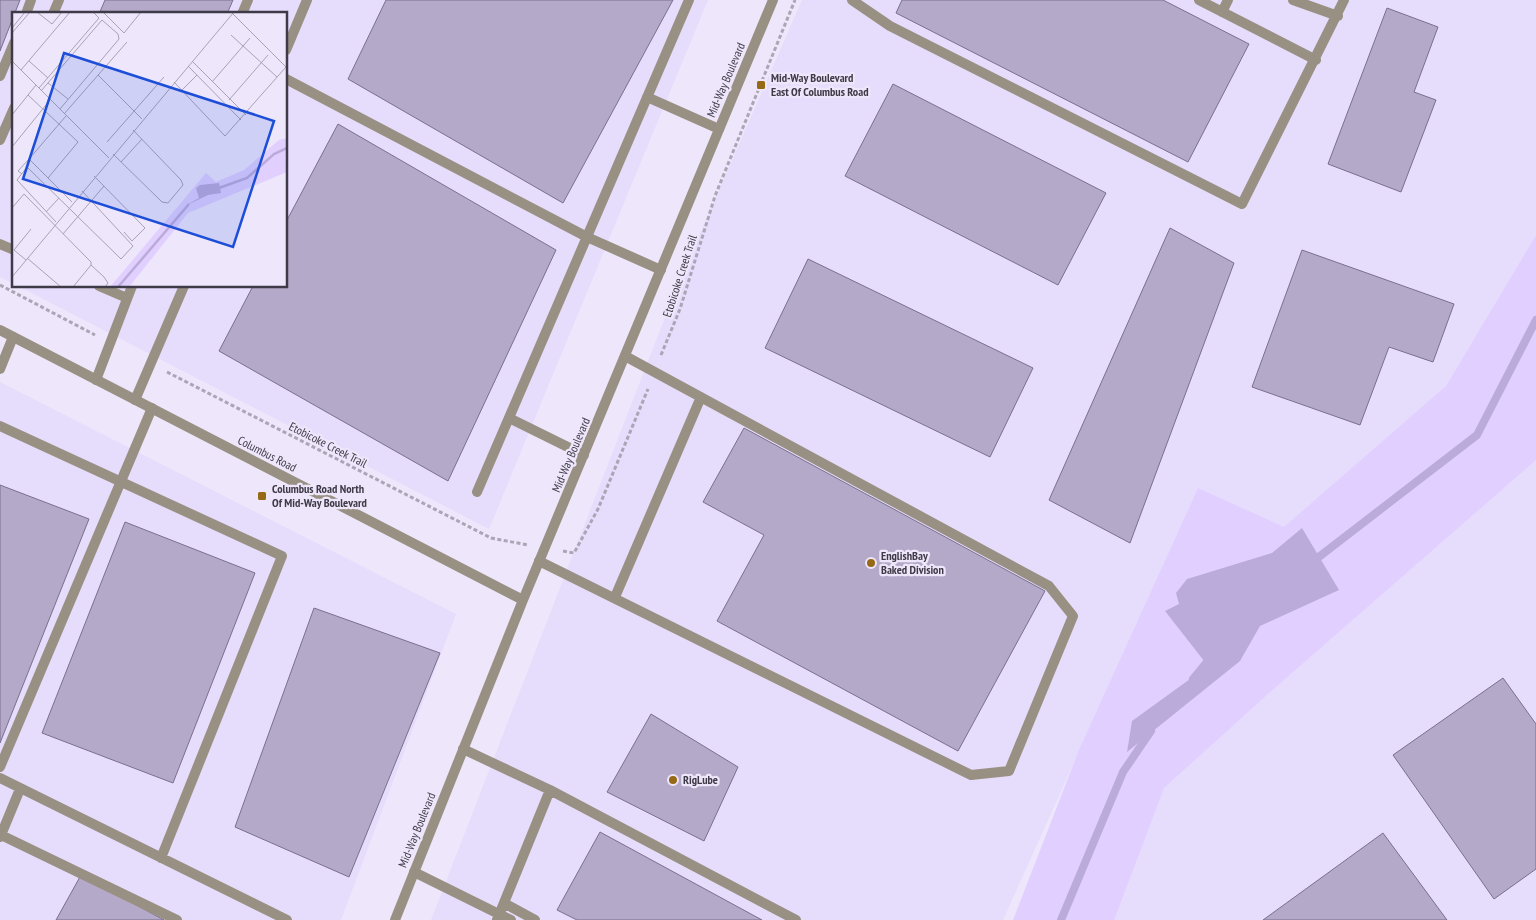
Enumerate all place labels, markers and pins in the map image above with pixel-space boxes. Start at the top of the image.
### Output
place label: Mid-Way Boulevard East Of Columbus Road [771,70,869,99]
marker: Mid-Way Boulevard East Of Columbus Road [755,79,767,91]
place label: Columbus Road North Of Mid-Way Boulevard [272,481,367,510]
marker: Columbus Road North Of Mid-Way Boulevard [256,490,268,502]
place label: EnglishBay Baked Division [881,548,944,577]
marker: EnglishBay Baked Division [865,557,877,569]
place label: RigLube [683,772,718,787]
marker: RigLube [667,774,679,786]

